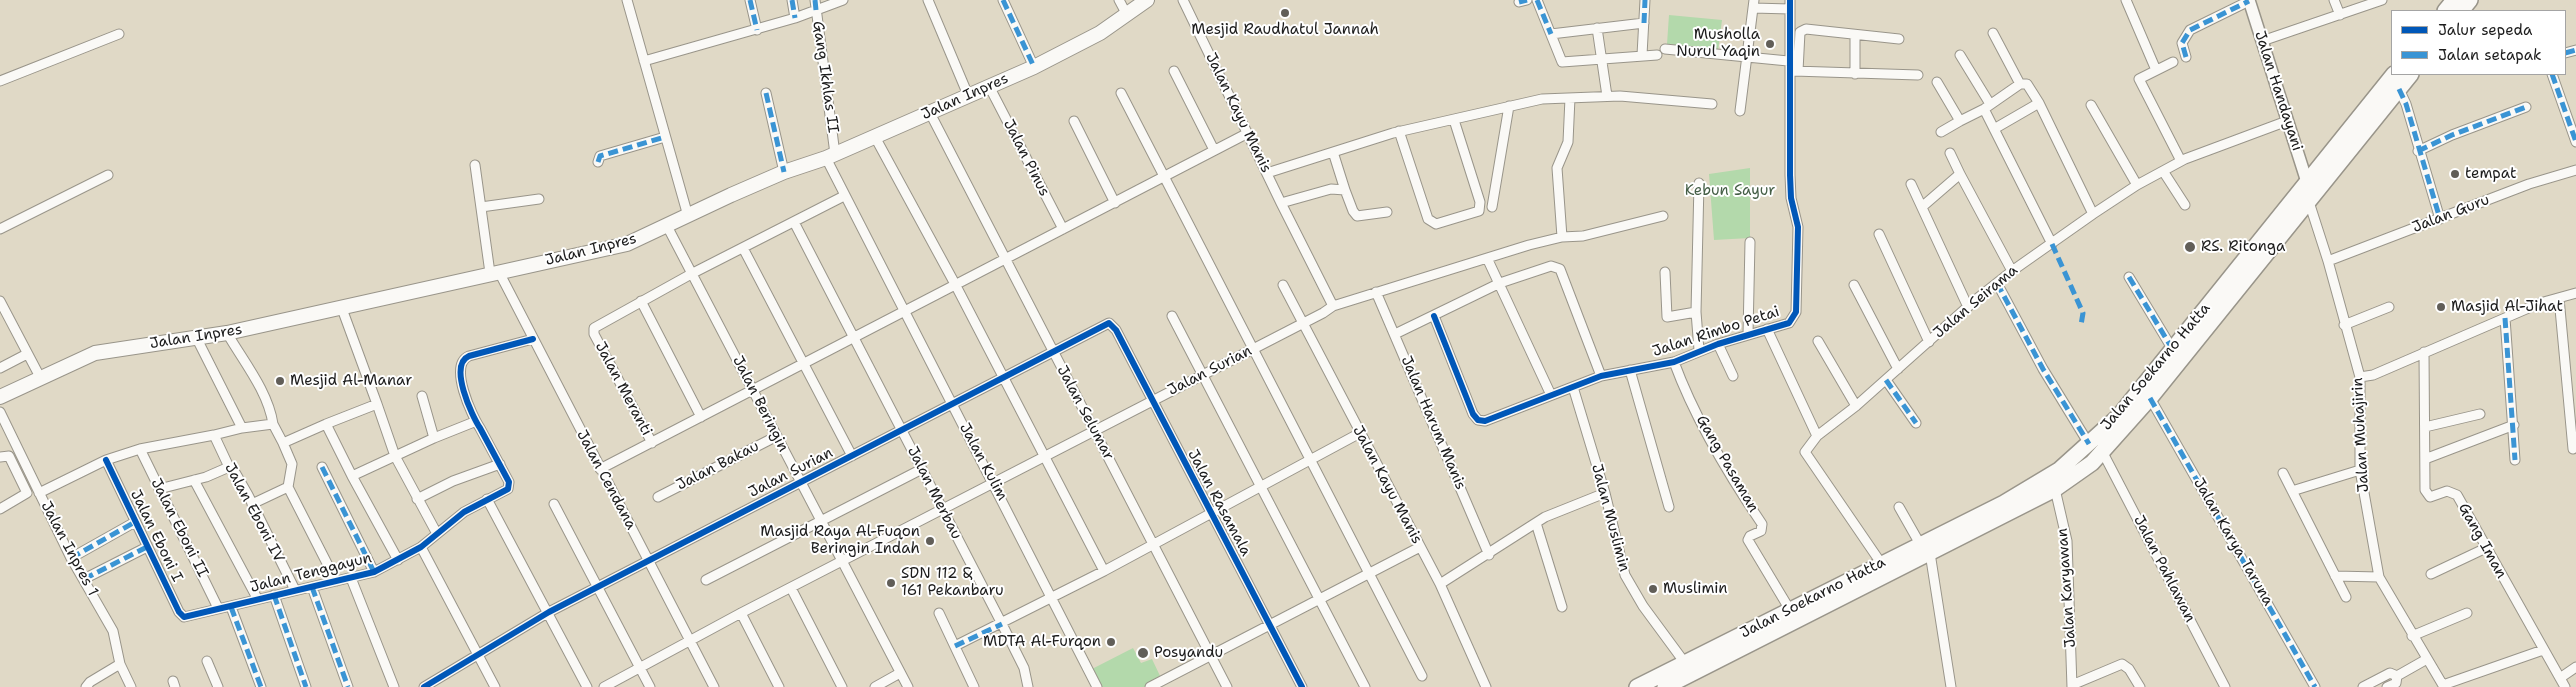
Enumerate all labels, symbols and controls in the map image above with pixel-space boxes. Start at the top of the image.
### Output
marker: Mesjid Raudhatul Jannah [1279,7,1291,19]
legend [2391,10,2566,75]
street label: Gang Ikhlas II [808,20,842,134]
text: Jalur sepeda [2438,20,2532,40]
place label: Mesjid Raudhatul Jannah [1191,21,1379,39]
place label: Musholla Nurul Yaqin [1676,26,1760,61]
street label: Jalan Handayani [2250,29,2306,153]
marker: Musholla Nurul Yaqin [1764,38,1776,50]
text: Jalan setapak [2438,45,2542,65]
street label: Jalan Kayu Manis [1201,50,1275,176]
street label: Jalan Inpres [919,70,1011,124]
street label: Jalan Pinus [999,117,1053,199]
place label: tempat [2465,165,2517,183]
marker: tempat [2449,168,2461,180]
park label: Kebun Sayur [1685,182,1775,200]
street label: Jalan Guru [2410,191,2492,237]
street label: Jalan Inpres [543,230,639,270]
place label: RS. Ritonga [2201,238,2285,256]
marker: RS. Ritonga [2183,240,2197,254]
street label: Jalan Seirama [1930,262,2022,342]
place label: Masjid Al-Jihat [2451,298,2563,316]
street label: Jalan Soekarno Hatta [2097,300,2215,434]
marker: Masjid Al-Jihat [2435,301,2447,313]
street label: Jalan Rimbo Petai [1650,303,1782,361]
street label: Jalan Inpres [148,321,244,353]
street label: Jalan Meranti [591,339,655,439]
street label: Jalan Surian [1165,342,1255,400]
street label: Jalan Beringin [728,353,792,455]
street label: Jalan Harum Manis [1397,353,1469,493]
street label: Jalan Selumar [1052,363,1118,463]
place label: Mesjid Al-Manar [290,372,412,390]
marker: Mesjid Al-Manar [274,375,286,387]
street label: Jalan Muhajirin [2349,377,2373,493]
street label: Gang Pasaman [1692,412,1762,516]
street label: Jalan Kulim [955,420,1011,504]
street label: Jalan Kayu Manis [1348,423,1426,547]
street label: Jalan Cendana [572,427,640,533]
street label: Jalan Bakau [674,438,762,494]
street label: Jalan Surian [746,444,836,502]
street label: Jalan Merbau [903,444,965,542]
street label: Jalan Rasamala [1183,447,1255,559]
street label: Jalan Eboni IV [220,460,288,566]
street label: Jalan Muslimin [1587,462,1633,574]
street label: Jalan Karya Taruna [2189,475,2277,609]
street label: Jalan Eboni II [146,476,212,580]
street label: Jalan Eboni I [126,487,186,585]
street label: Jalan Inpres 1 [36,498,102,600]
street label: Gang Iman [2454,500,2510,582]
street label: Jalan Pahlawan [2129,513,2199,625]
place label: Masjid Raya Al-Fuqon Beringin Indah [760,523,920,558]
street label: Jalan Karyawan [2054,527,2080,649]
marker: Masjid Raya Al-Fuqon Beringin Indah [924,535,936,547]
street label: Jalan Tenggayun [248,549,374,597]
street label: Jalan Soekarno Hatta [1737,554,1889,642]
place label: SDN 112 & 161 Pekanbaru [901,565,1004,600]
marker: SDN 112 & 161 Pekanbaru [885,577,897,589]
place label: Muslimin [1663,580,1727,598]
marker: Muslimin [1647,583,1659,595]
place label: MDTA Al-Furqon [983,633,1101,651]
marker: MDTA Al-Furqon [1105,636,1117,648]
place label: Posyandu [1154,644,1223,662]
marker: Posyandu [1136,646,1150,660]

